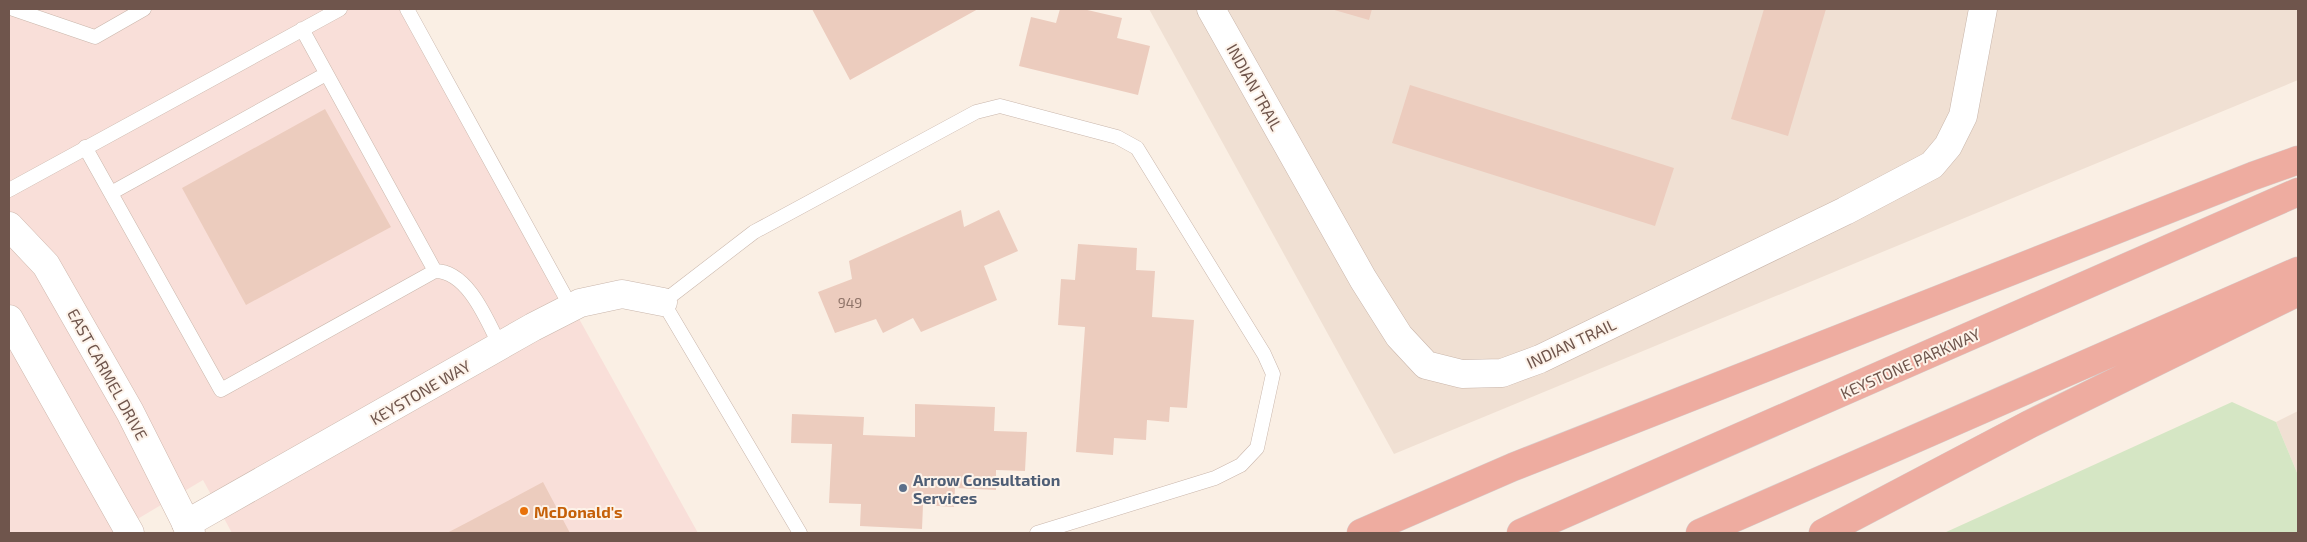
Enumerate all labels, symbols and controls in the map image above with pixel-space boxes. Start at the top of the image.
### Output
street label: INDIAN TRAIL [1223,40,1287,134]
house number: 949 [838,294,862,311]
street label: EAST CARMEL DRIVE [64,305,152,443]
street label: INDIAN TRAIL [1523,314,1619,372]
street label: KEYSTONE PARKWAY [1837,324,1983,402]
street label: KEYSTONE WAY [366,356,474,428]
place label: Arrow Consultation Services [913,470,1060,507]
marker: Arrow Consultation Services [897,482,909,494]
place label: McDonald's [534,502,623,521]
marker: McDonald's [518,505,530,517]

